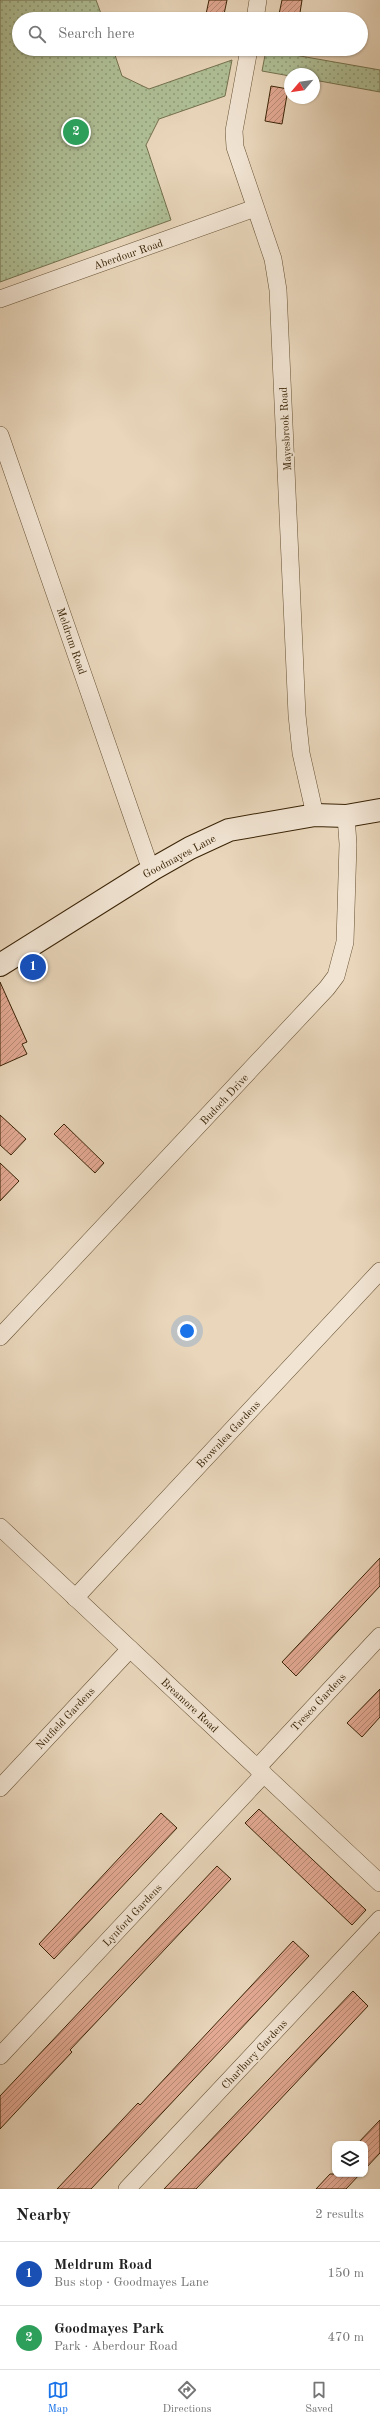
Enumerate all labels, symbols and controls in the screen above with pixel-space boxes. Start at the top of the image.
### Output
search box [12,12,368,56]
icon: search [26,23,48,45]
text: Search here [58,27,135,42]
north arrow [284,68,320,104]
pin: 2 [63,117,89,147]
street label: Aberdour Road [92,238,165,272]
street label: Mayesbrook Road [279,386,294,471]
street label: Meldrum Road [54,607,87,676]
street label: Goodmayes Lane [142,834,218,881]
pin: 1 [20,952,46,982]
street label: Budoch Drive [199,1073,251,1128]
your location [177,1321,197,1341]
street label: Brownlea Gardens [195,1399,263,1471]
street label: Tresco Gardens [290,1672,349,1734]
street label: Breamore Road [158,1677,220,1736]
street label: Nutfield Gardens [35,1686,98,1752]
street label: Lynford Gardens [101,1883,165,1949]
street label: Charlbury Gardens [220,2018,290,2092]
map controls [332,2141,368,2177]
button: layers [332,2141,368,2177]
text: Nearby [16,2207,71,2224]
text: 2 results [315,2208,364,2221]
text: Meldrum Road [54,2258,152,2273]
text: 1 [25,2267,33,2280]
text: 150 m [327,2267,364,2280]
text: Bus stop · Goodmayes Lane [54,2276,209,2289]
text: Goodmayes Park [54,2322,164,2337]
text: 2 [25,2331,33,2344]
text: 470 m [327,2331,364,2344]
text: Park · Aberdour Road [54,2340,178,2353]
tab: Map [47,2379,69,2417]
tab: Directions [163,2379,211,2417]
tab: Saved [305,2379,333,2417]

